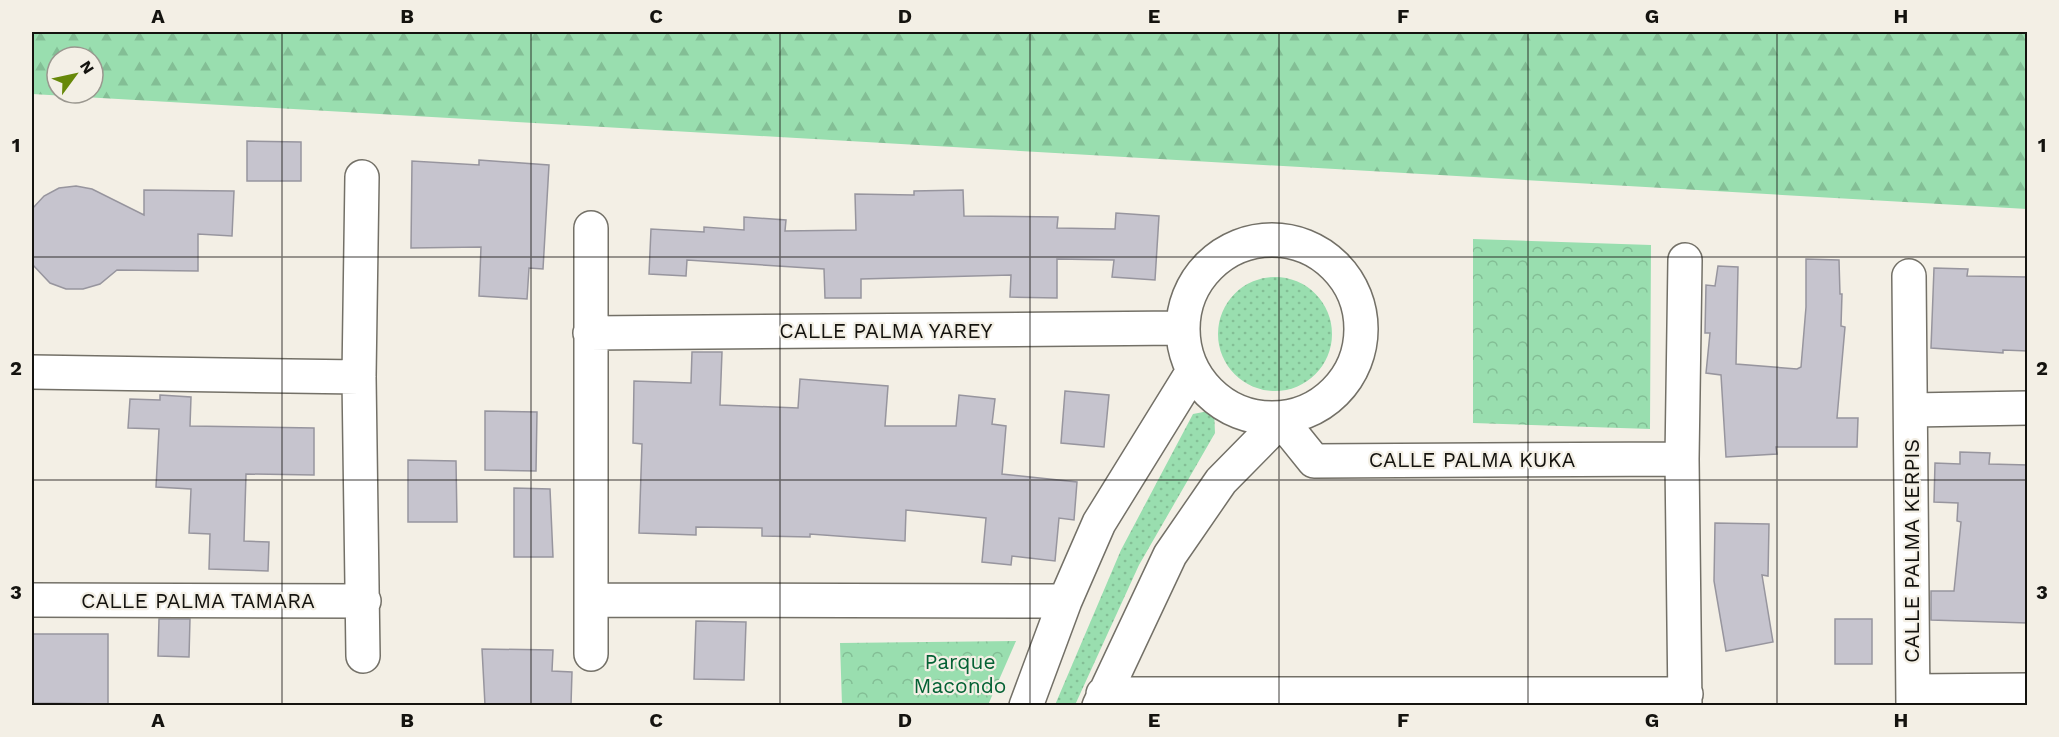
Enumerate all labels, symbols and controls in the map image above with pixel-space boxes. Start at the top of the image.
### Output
text: A [151,4,165,28]
text: B [400,4,414,28]
text: C [649,4,663,28]
text: D [898,4,912,28]
text: E [1148,4,1160,28]
text: F [1397,4,1409,28]
text: G [1645,4,1659,28]
text: H [1894,4,1908,28]
north arrow [45,45,105,105]
text: N [76,57,98,77]
text: 1 [12,133,20,157]
text: 1 [2038,133,2046,157]
street label: CALLE PALMA YAREY [779,318,993,343]
text: 2 [10,356,22,380]
text: 2 [2036,356,2048,380]
street label: CALLE PALMA KERPIS [1899,439,1924,663]
street label: CALLE PALMA KUKA [1369,447,1575,472]
text: 3 [10,580,22,604]
text: 3 [2036,580,2048,604]
street label: CALLE PALMA TAMARA [81,588,315,613]
park label: Parque Macondo [914,649,1006,698]
text: A [151,708,165,732]
text: B [400,708,414,732]
text: C [649,708,663,732]
text: D [898,708,912,732]
text: E [1148,708,1160,732]
text: F [1397,708,1409,732]
text: G [1645,708,1659,732]
text: H [1894,708,1908,732]

